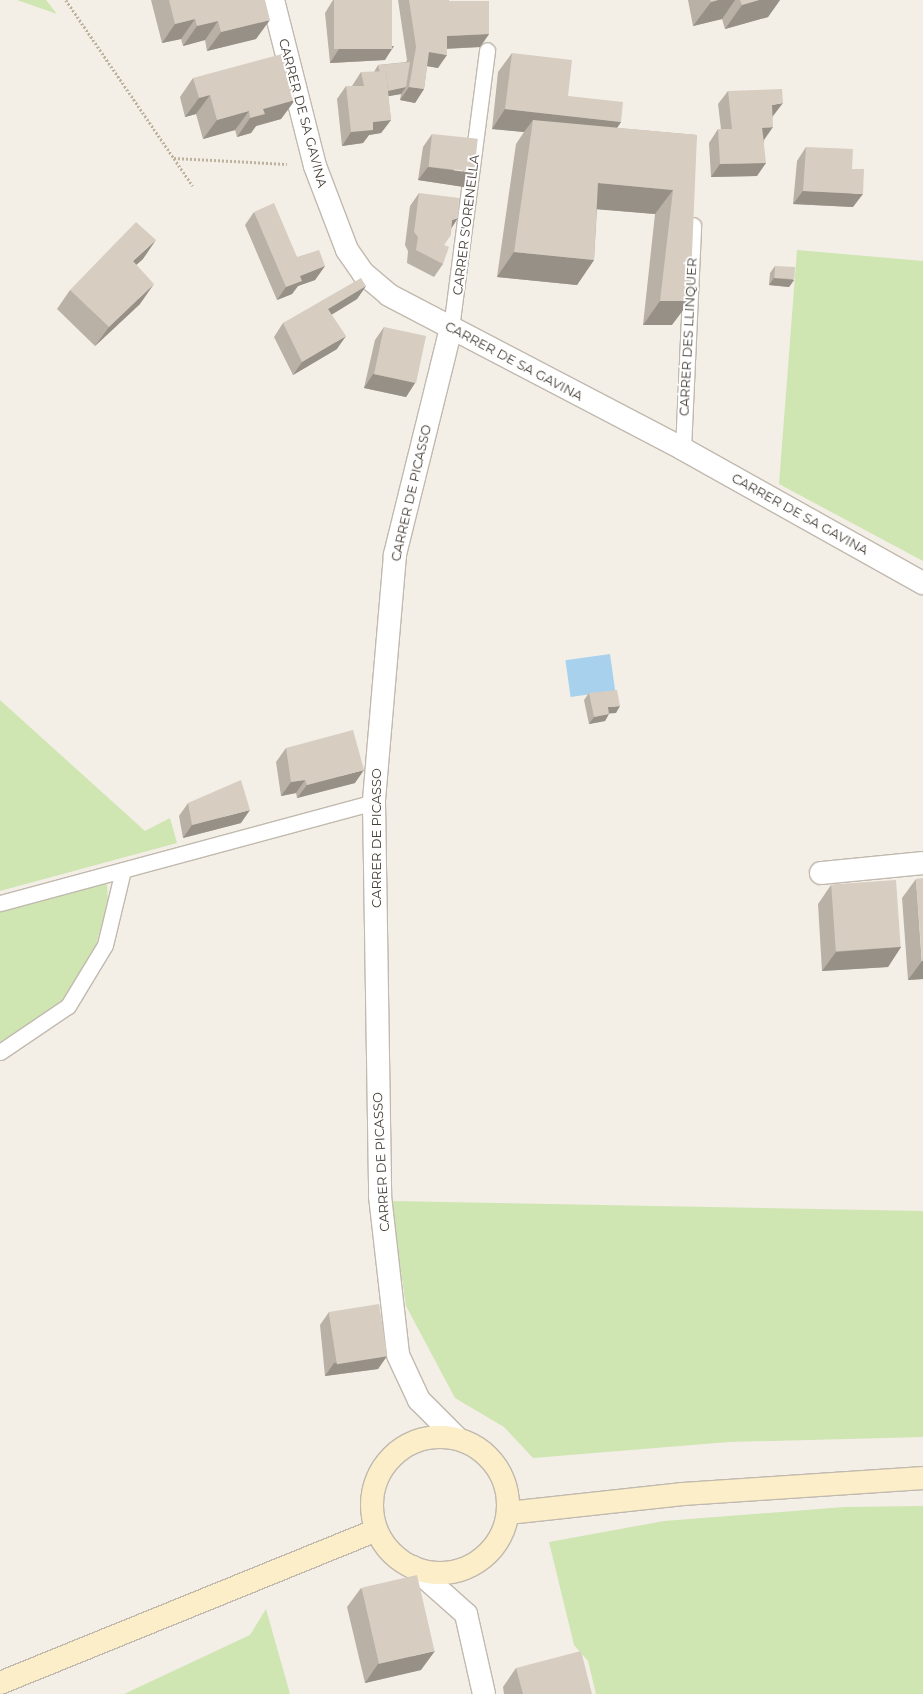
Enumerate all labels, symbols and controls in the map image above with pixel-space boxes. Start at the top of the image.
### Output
street label: CARRER DE SA GAVINA [276,37,330,189]
street label: CARRER S'ORENELLA [450,154,482,296]
street label: CARRER DES LLINQUER [676,257,700,417]
street label: CARRER DE SA GAVINA [442,318,586,404]
street label: CARRER DE PICASSO [388,423,434,563]
street label: CARRER DE SA GAVINA [729,470,871,558]
street label: CARRER DE PICASSO [368,768,384,908]
street label: CARRER DE PICASSO [370,1092,392,1232]

